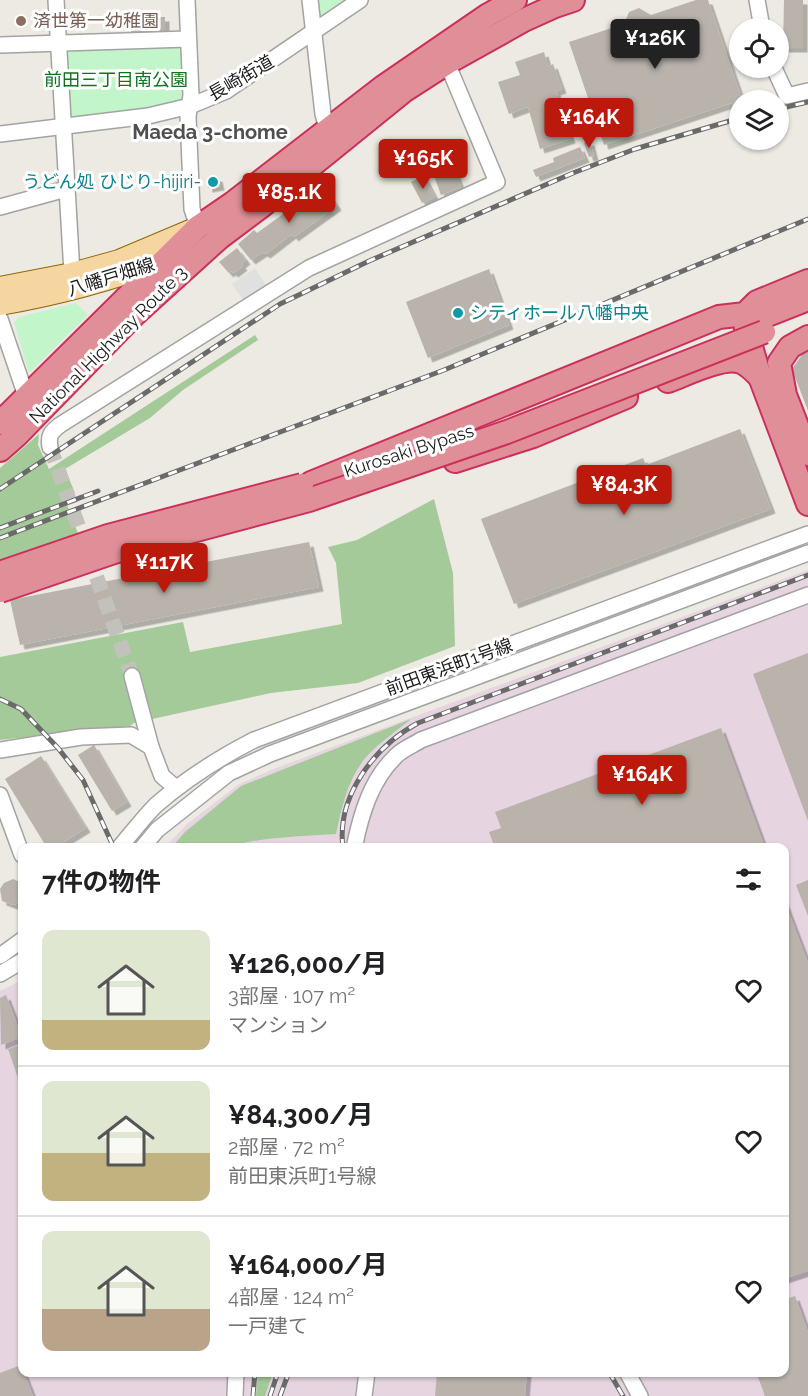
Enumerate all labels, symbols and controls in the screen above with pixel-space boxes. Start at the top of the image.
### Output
place label: 済世第一幼稚園 [33,10,159,31]
marker: 済世第一幼稚園 [14,14,28,28]
map controls [729,18,789,150]
button: locate [729,18,789,78]
pin: ¥126K [613,19,697,70]
text: ¥126K [625,26,685,50]
street label: 長崎街道 [204,50,277,105]
park label: 前田三丁目南公園 [44,69,188,90]
button: layers [729,90,789,150]
pin: ¥164K [547,98,631,149]
text: ¥164K [558,105,620,129]
district label: Maeda 3-chome [132,120,288,144]
pin: ¥165K [381,139,465,190]
text: ¥165K [393,146,453,170]
place label: うどん処 ひじり-hijiri- [23,171,201,192]
pin: ¥85.1K [240,173,338,224]
marker: うどん処 ひじり-hijiri- [206,175,220,189]
text: ¥85.1K [256,180,322,204]
street label: 八幡戸畑線 [65,253,157,300]
street label: National Highway Route 3 [25,262,191,428]
place label: シティホール八幡中央 [470,302,649,323]
marker: シティホール八幡中央 [451,306,465,320]
street label: Kurosaki Bypass [341,420,477,481]
pin: ¥84.3K [575,465,673,516]
text: ¥84.3K [591,472,657,496]
pin: ¥117K [122,543,206,594]
text: ¥117K [135,550,193,574]
street label: 前田東浜町1号線 [382,634,515,699]
pin: ¥164K [600,755,684,806]
text: ¥164K [611,762,673,786]
icon: filters [732,863,765,896]
text: 7件の物件 [42,867,161,897]
text: ¥126,000/月 [228,949,388,979]
icon: home [90,954,162,1026]
icon: heart [732,974,765,1007]
text: 3部屋 · 107 m² [228,984,355,1008]
text: マンション [228,1013,328,1037]
text: ¥84,300/月 [228,1100,373,1130]
icon: home [90,1105,162,1177]
icon: heart [732,1125,765,1158]
text: 2部屋 · 72 m² [228,1135,345,1159]
text: 前田東浜町1号線 [228,1164,377,1188]
text: ¥164,000/月 [228,1250,388,1280]
icon: home [90,1255,162,1327]
icon: heart [732,1275,765,1308]
text: 4部屋 · 124 m² [228,1285,354,1309]
text: 一戸建て [228,1314,308,1338]

